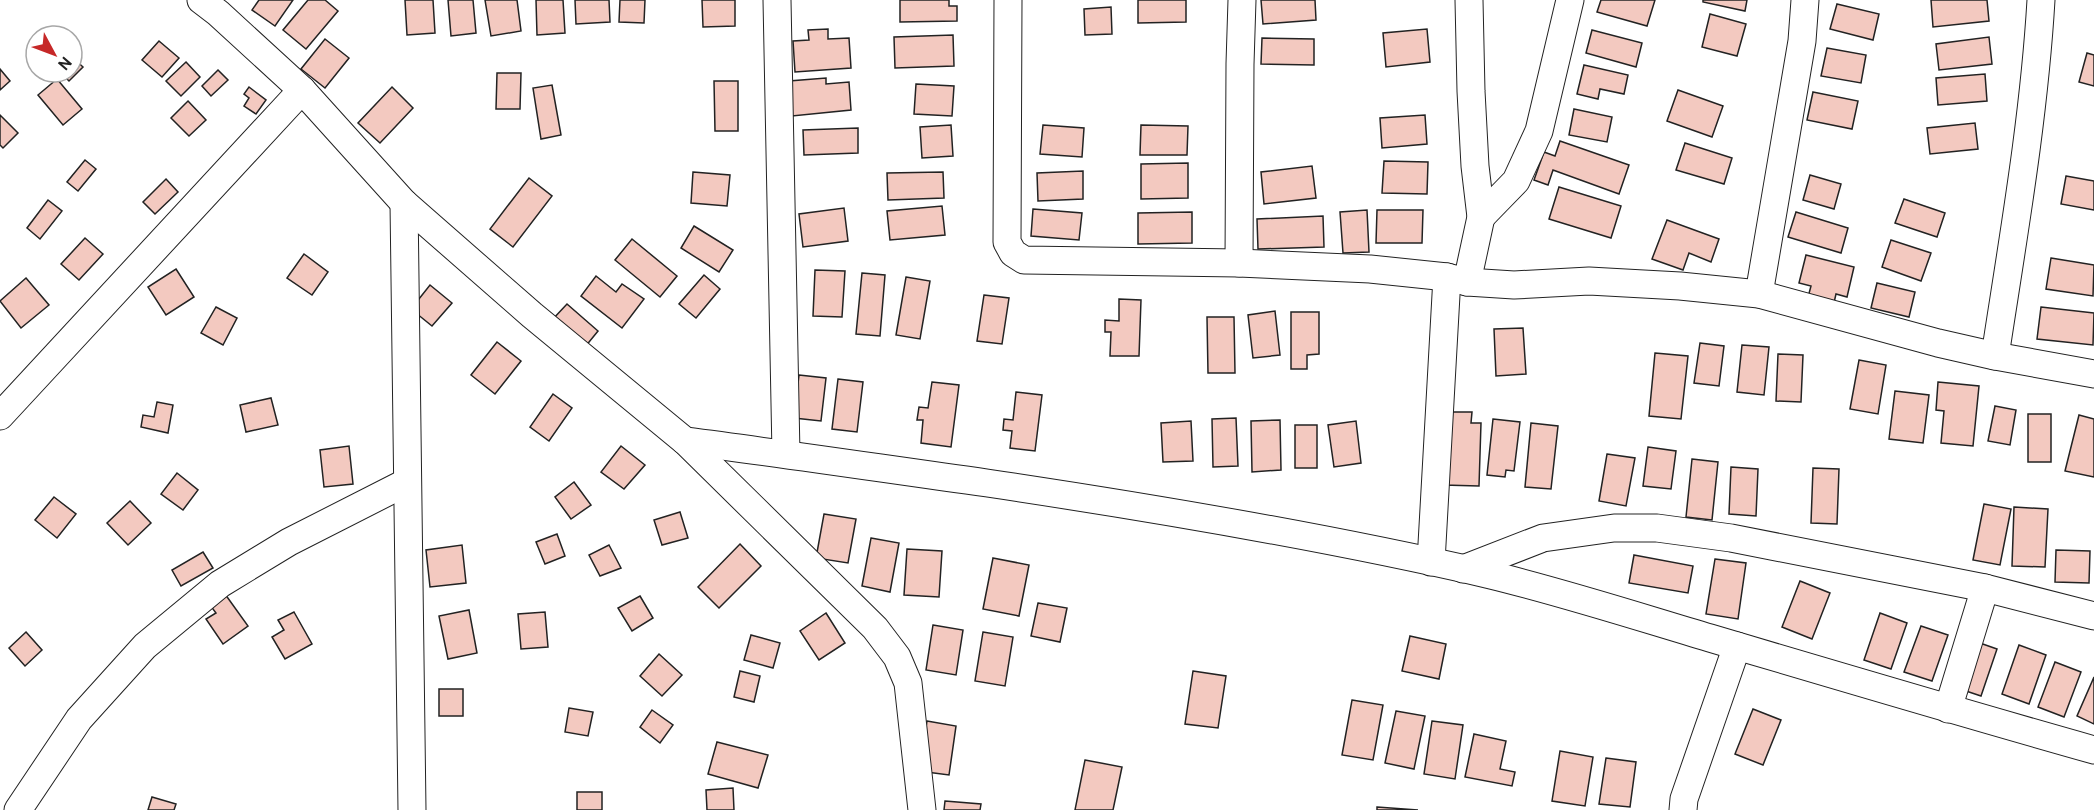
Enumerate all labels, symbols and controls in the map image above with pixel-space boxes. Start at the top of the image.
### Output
north arrow [24,24,84,84]
text: N [52,52,75,73]

